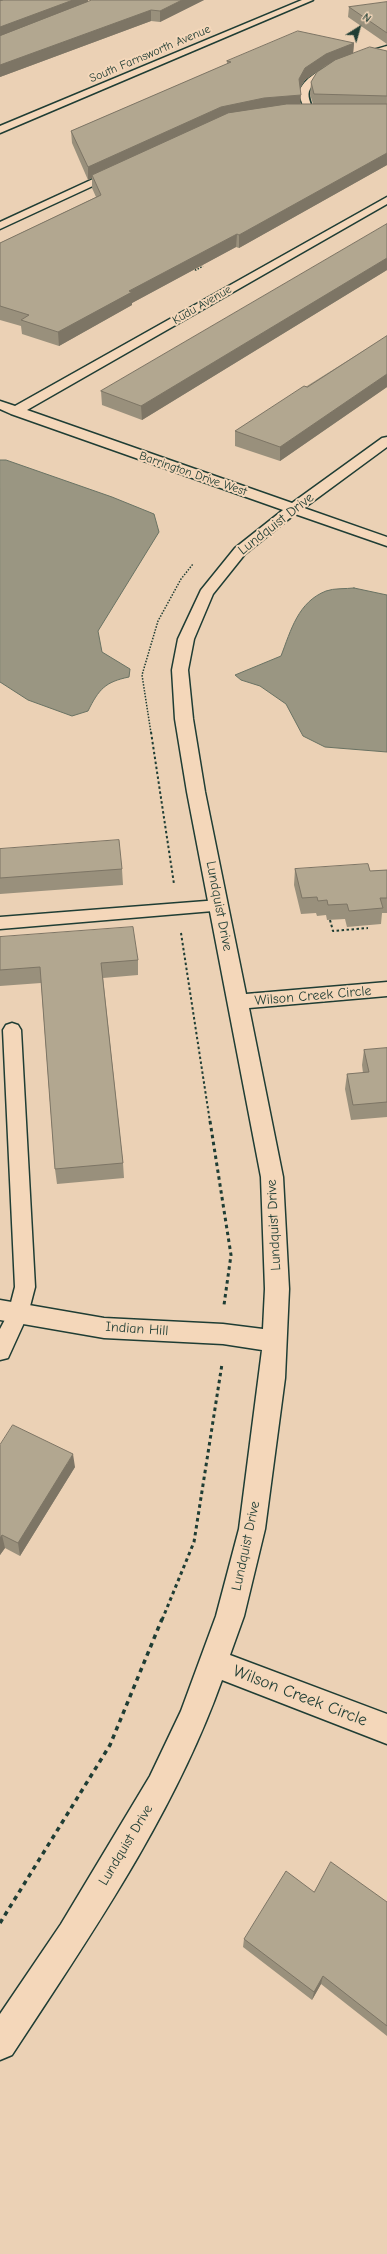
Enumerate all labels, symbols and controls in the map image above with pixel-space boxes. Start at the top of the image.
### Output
north arrow [339,8,379,48]
text: N [360,11,373,25]
street label: South Farnsworth Avenue [87,22,213,86]
street label: Kudu Avenue [170,282,234,328]
street label: Barrington Drive West [137,449,249,499]
street label: Lundquist Drive [235,489,317,559]
street label: Lundquist Drive [202,860,236,952]
street label: Wilson Creek Circle [254,983,372,1009]
street label: Lundquist Drive [263,1179,285,1271]
street label: Indian Hill [105,1318,169,1340]
street label: Lundquist Drive [228,1500,264,1592]
street label: Wilson Creek Circle [230,1661,370,1731]
street label: Lundquist Drive [95,1802,157,1888]

